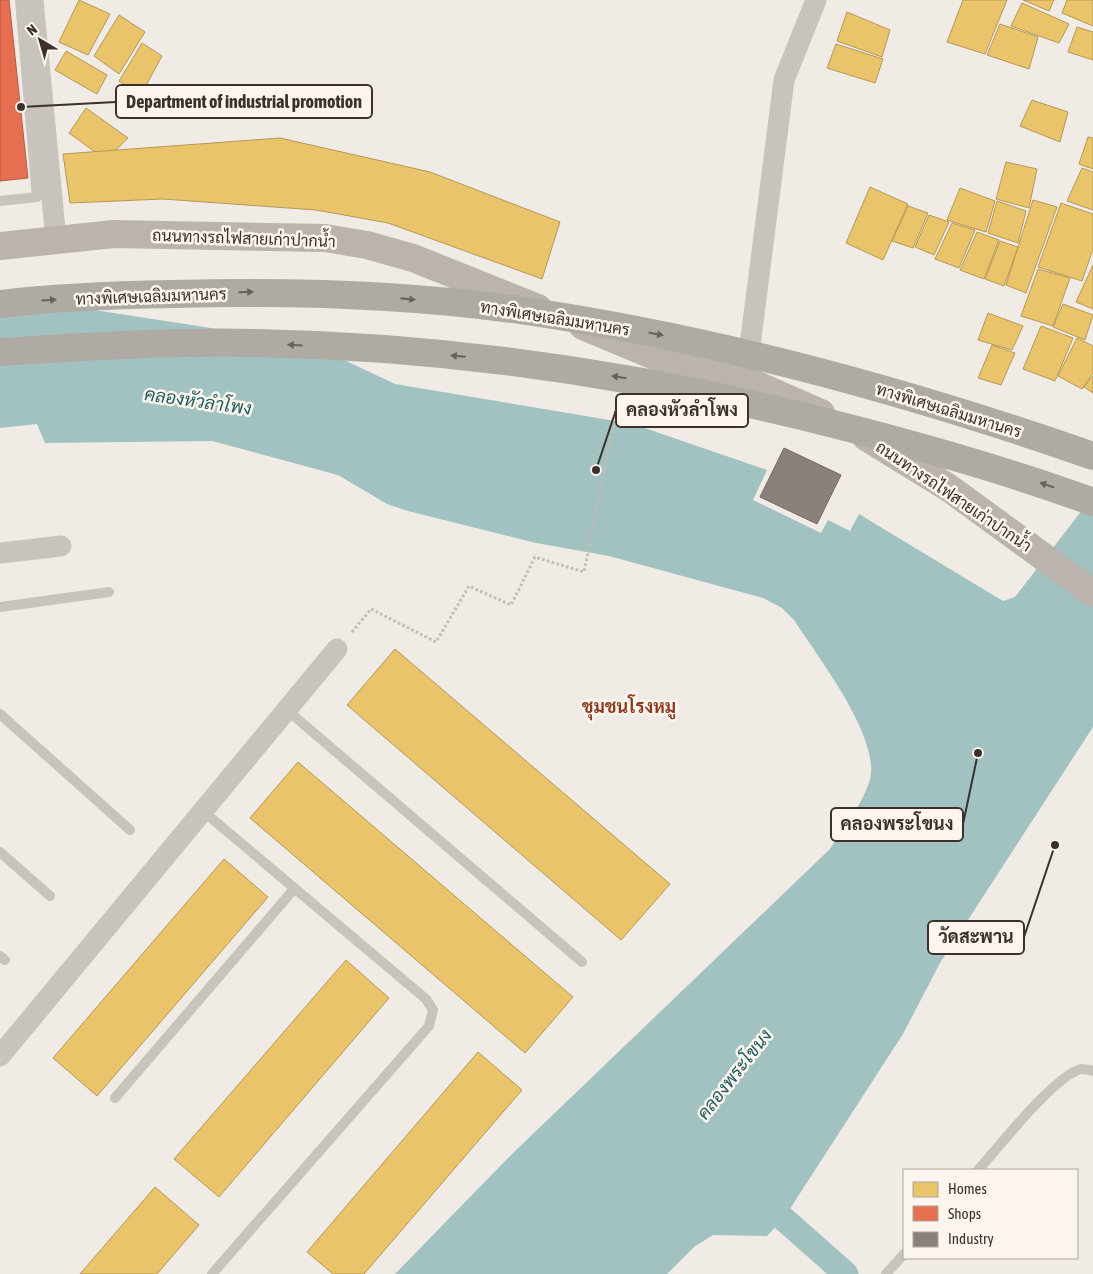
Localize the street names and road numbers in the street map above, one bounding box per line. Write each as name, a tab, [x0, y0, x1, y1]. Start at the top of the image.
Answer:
street label: ถนนทางรถไฟสายเก่าปากน้ำ	[152, 221, 336, 250]
street label: ทางพิเศษเฉลิมมหานคร	[75, 284, 227, 308]
street label: ทางพิเศษเฉลิมมหานคร	[479, 297, 631, 339]
street label: ทางพิเศษเฉลิมมหานคร	[874, 379, 1024, 441]
street label: ถนนทางรถไฟสายเก่าปากน้ำ	[873, 433, 1038, 555]

